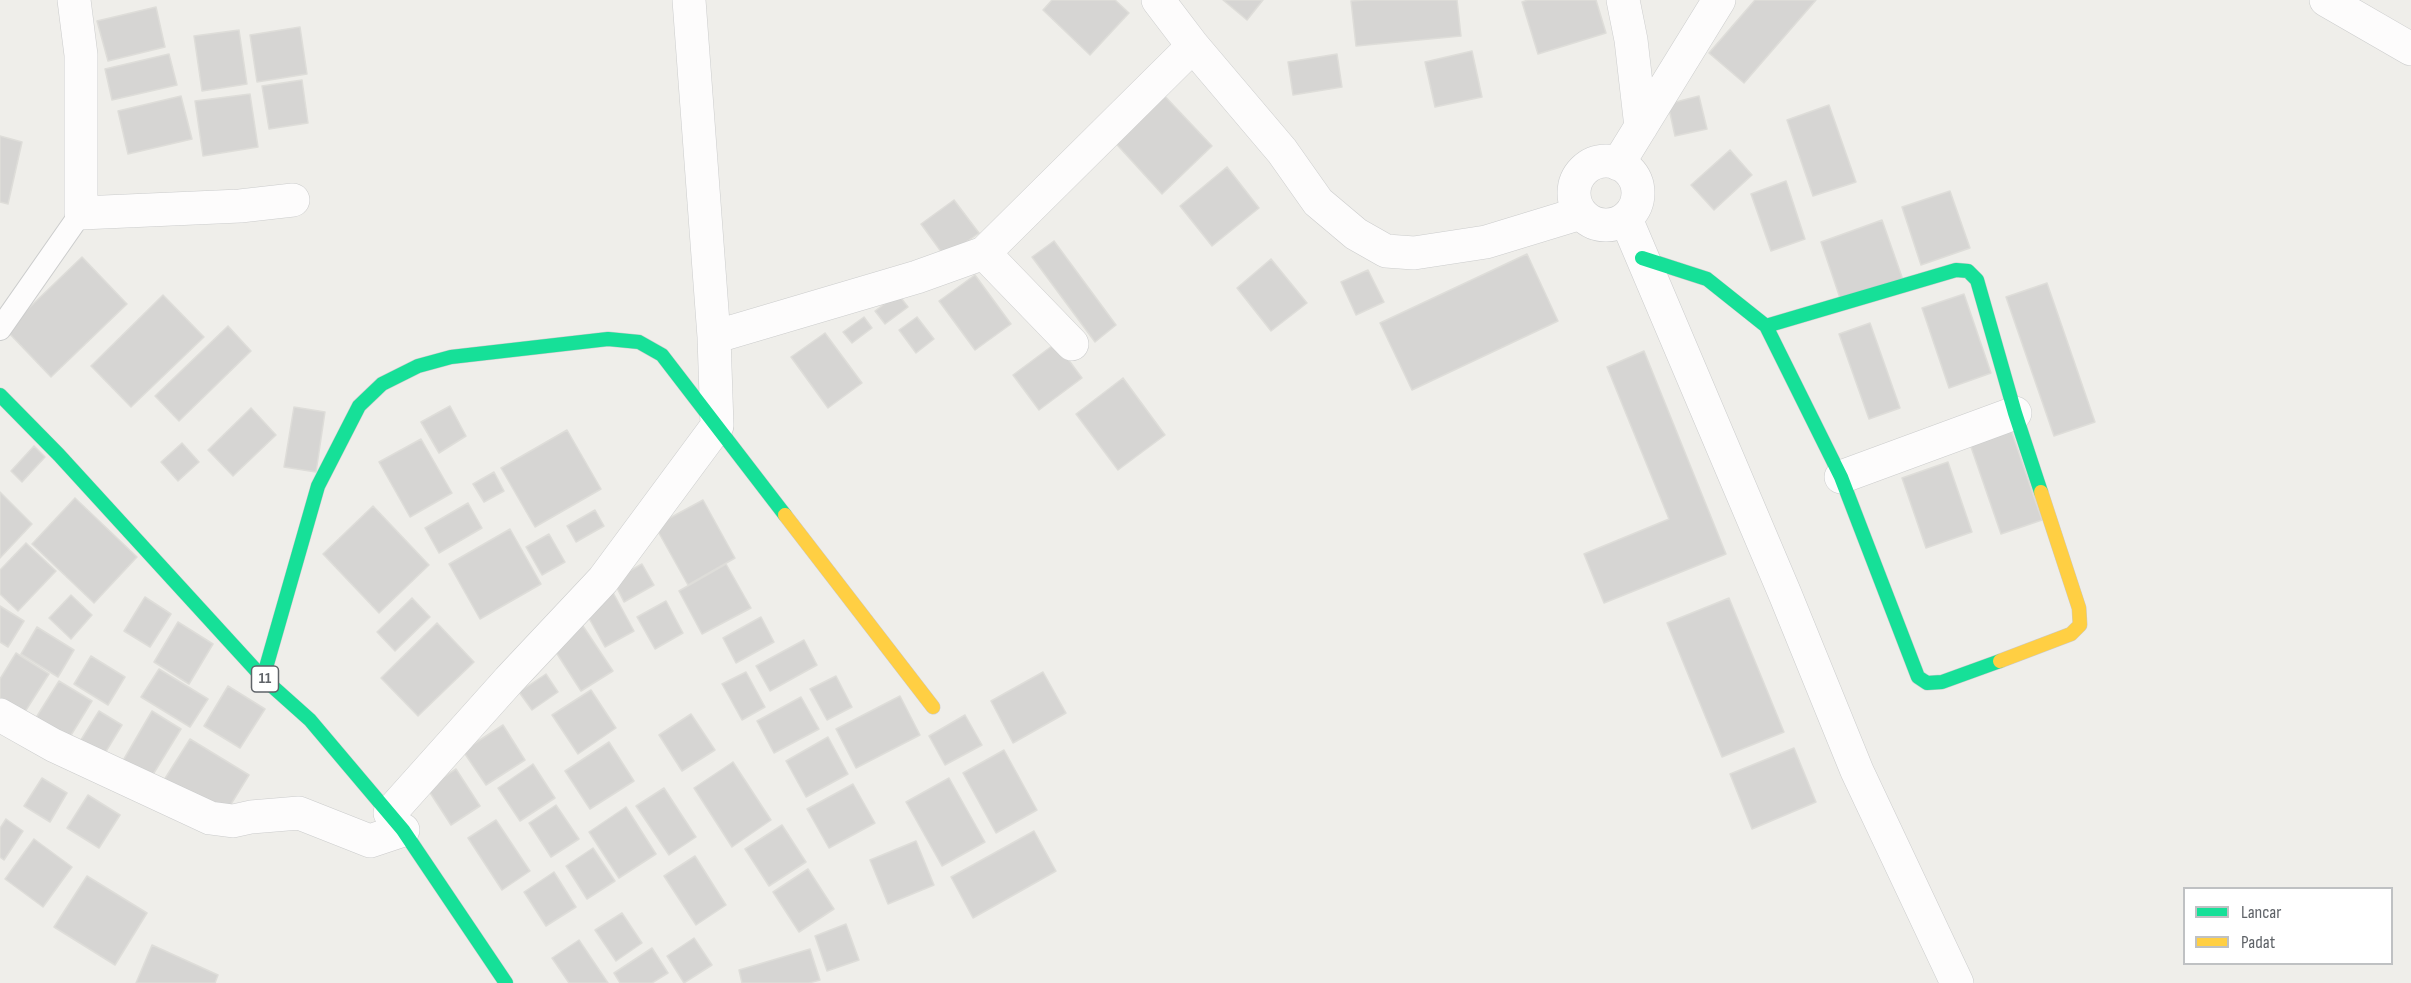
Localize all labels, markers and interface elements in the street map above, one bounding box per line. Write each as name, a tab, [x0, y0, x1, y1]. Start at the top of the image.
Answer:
road number: 11	[252, 666, 278, 692]
legend	[2183, 887, 2393, 965]
text: Lancar	[2241, 902, 2281, 923]
text: Padat	[2241, 932, 2275, 953]

